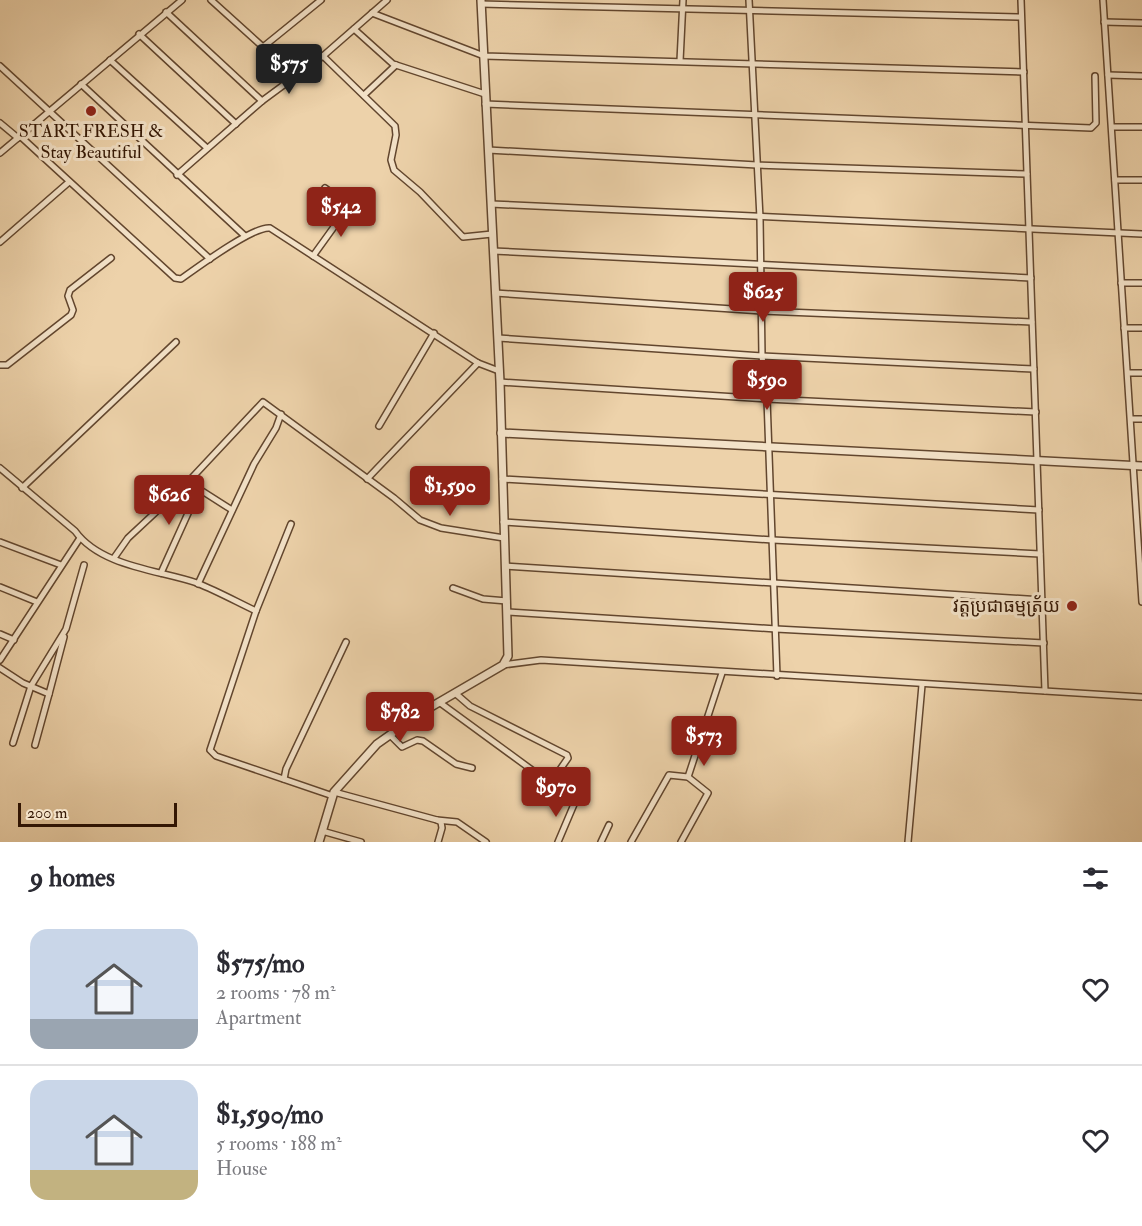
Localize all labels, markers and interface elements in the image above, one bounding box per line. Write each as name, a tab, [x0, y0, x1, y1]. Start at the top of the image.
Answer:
pin: $575	[253, 44, 325, 95]
text: $575	[270, 51, 308, 76]
marker: START FRESH & Stay Beautiful	[84, 104, 98, 118]
place label: START FRESH & Stay Beautiful	[19, 120, 163, 164]
pin: $542	[305, 187, 377, 238]
text: $542	[321, 194, 361, 219]
pin: $625	[727, 272, 799, 323]
text: $625	[743, 279, 783, 304]
pin: $590	[731, 360, 803, 411]
text: $590	[747, 367, 787, 392]
pin: $1,590	[401, 466, 499, 517]
text: $1,590	[424, 473, 476, 498]
pin: $626	[133, 475, 205, 526]
text: $626	[148, 482, 190, 507]
place label: វត្តប្រជាធម្មត្រ័យ	[953, 595, 1060, 618]
marker: វត្តប្រជាធម្មត្រ័យ	[1065, 599, 1079, 613]
pin: $782	[364, 692, 436, 743]
text: $782	[380, 699, 420, 724]
pin: $573	[668, 716, 740, 767]
text: $573	[686, 723, 722, 748]
pin: $970	[520, 767, 592, 818]
text: $970	[536, 774, 576, 799]
scale bar	[18, 800, 177, 828]
text: 200 m	[27, 803, 67, 823]
text: 9 homes	[30, 862, 115, 894]
icon: filters	[1079, 862, 1112, 895]
text: $575/mo	[216, 948, 305, 980]
icon: home	[78, 953, 150, 1025]
icon: heart	[1079, 973, 1112, 1006]
text: 2 rooms · 78 m²	[216, 980, 336, 1005]
text: Apartment	[216, 1005, 301, 1030]
text: $1,590/mo	[216, 1099, 323, 1131]
icon: home	[78, 1104, 150, 1176]
icon: heart	[1079, 1124, 1112, 1157]
text: 5 rooms · 188 m²	[216, 1131, 342, 1156]
text: House	[216, 1156, 267, 1181]

